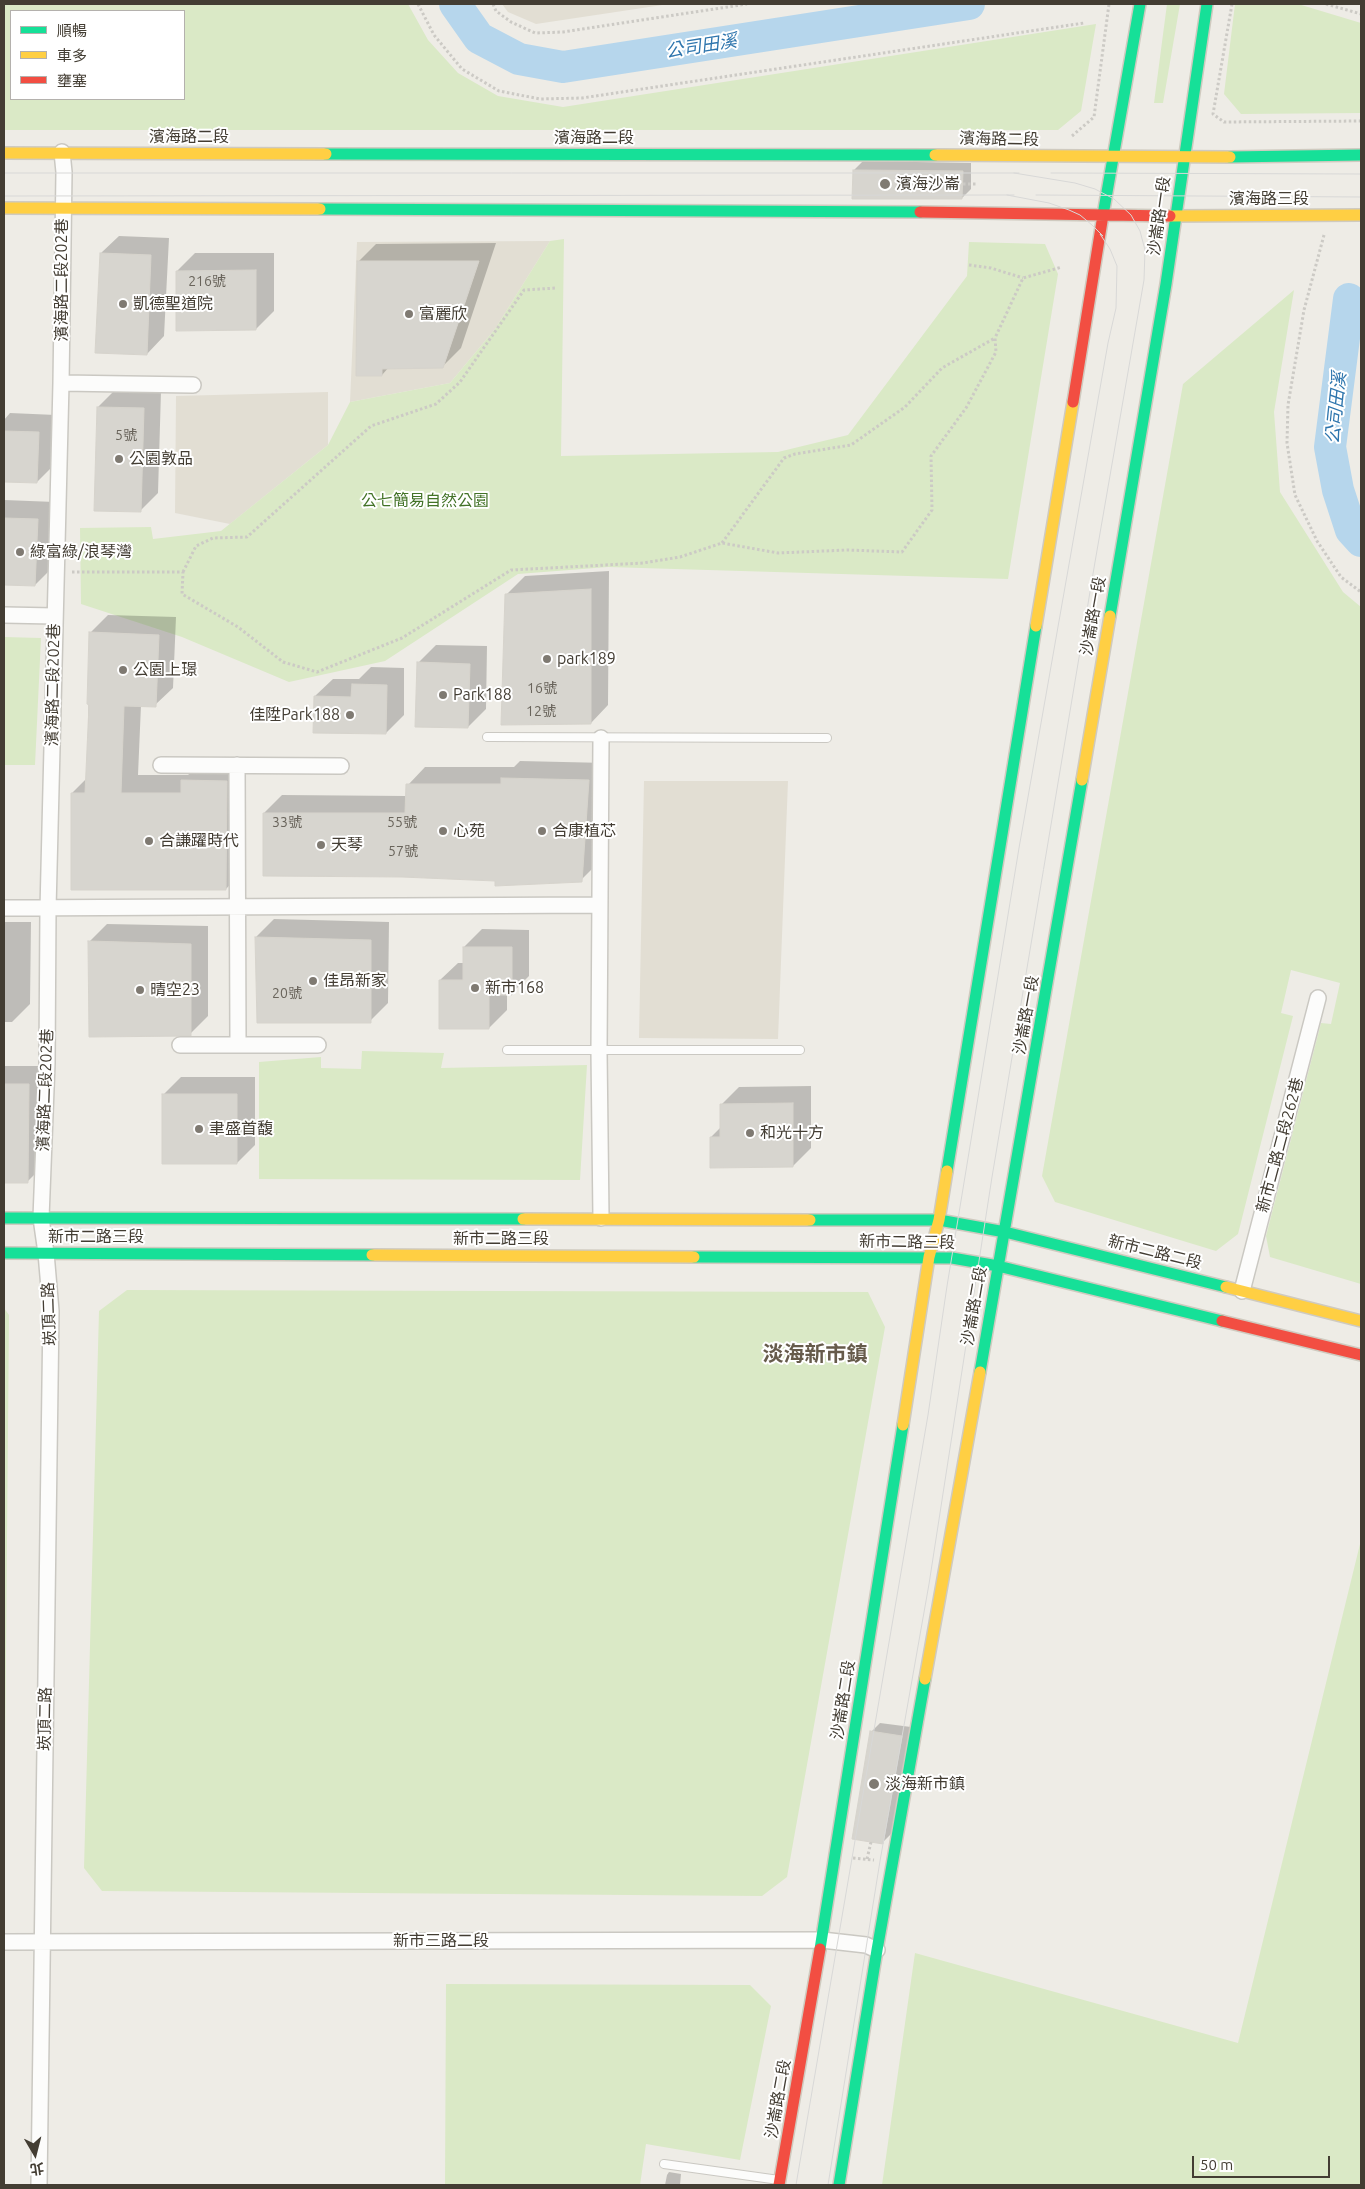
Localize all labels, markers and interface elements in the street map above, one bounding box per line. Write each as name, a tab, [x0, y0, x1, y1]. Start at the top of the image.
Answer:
legend	[10, 10, 185, 100]
text: 順暢	[57, 22, 87, 39]
water label: 公司田溪	[664, 30, 738, 62]
text: 車多	[57, 47, 87, 64]
text: 壅塞	[57, 72, 87, 89]
street label: 濱海路二段	[149, 127, 229, 147]
street label: 濱海路二段	[554, 128, 634, 148]
street label: 濱海路二段	[959, 129, 1039, 149]
place label: 濱海沙崙	[896, 174, 960, 194]
street label: 沙崙路一段	[1144, 175, 1174, 257]
marker: 濱海沙崙	[878, 177, 892, 191]
street label: 濱海路三段	[1229, 189, 1309, 209]
street label: 濱海路二段202巷	[52, 218, 72, 342]
house number: 216號	[188, 273, 226, 289]
place label: 凱德聖道院	[133, 294, 213, 314]
marker: 凱德聖道院	[117, 298, 129, 310]
place label: 富麗欣	[419, 304, 467, 324]
marker: 富麗欣	[403, 308, 415, 320]
water label: 公司田溪	[1321, 371, 1351, 445]
house number: 5號	[115, 427, 137, 443]
place label: 公園敦品	[129, 449, 193, 469]
marker: 公園敦品	[113, 453, 125, 465]
park label: 公七簡易自然公園	[361, 491, 489, 511]
place label: 綠富綠/浪琴灣	[30, 542, 132, 562]
marker: 綠富綠/浪琴灣	[14, 546, 26, 558]
street label: 沙崙路一段	[1077, 575, 1109, 657]
street label: 濱海路二段202巷	[42, 623, 64, 747]
place label: park189	[557, 649, 616, 669]
marker: park189	[541, 653, 553, 665]
place label: 公園上璟	[133, 660, 197, 680]
marker: 公園上璟	[117, 664, 129, 676]
house number: 16號	[527, 680, 557, 696]
place label: Park188	[453, 685, 512, 705]
marker: Park188	[437, 689, 449, 701]
house number: 12號	[526, 703, 556, 719]
place label: 佳陞Park188	[249, 705, 340, 725]
marker: 佳陞Park188	[344, 709, 356, 721]
house number: 33號	[272, 814, 302, 830]
house number: 55號	[387, 814, 417, 830]
place label: 心苑	[453, 821, 485, 841]
place label: 合康植芯	[552, 821, 616, 841]
marker: 心苑	[437, 825, 449, 837]
marker: 合康植芯	[536, 825, 548, 837]
place label: 合謙躍時代	[159, 831, 239, 851]
marker: 合謙躍時代	[143, 835, 155, 847]
place label: 天琴	[331, 835, 363, 855]
marker: 天琴	[315, 839, 327, 851]
house number: 57號	[388, 843, 418, 859]
place label: 佳昂新家	[323, 971, 387, 991]
street label: 沙崙路一段	[1010, 974, 1042, 1056]
marker: 佳昂新家	[307, 975, 319, 987]
place label: 新市168	[485, 978, 544, 998]
place label: 晴空23	[150, 980, 200, 1000]
marker: 新市168	[469, 982, 481, 994]
marker: 晴空23	[134, 984, 146, 996]
house number: 20號	[272, 985, 302, 1001]
street label: 濱海路二段202巷	[33, 1028, 57, 1152]
street label: 新市二路二段262巷	[1253, 1075, 1307, 1215]
place label: 聿盛首馥	[209, 1119, 273, 1139]
marker: 聿盛首馥	[193, 1123, 205, 1135]
place label: 和光十方	[760, 1123, 824, 1143]
marker: 和光十方	[744, 1127, 756, 1139]
street label: 新市二路三段	[48, 1227, 144, 1247]
street label: 新市二路三段	[453, 1229, 549, 1249]
street label: 新市二路二段	[1106, 1231, 1204, 1273]
street label: 新市二路三段	[859, 1232, 955, 1252]
street label: 沙崙路二段	[958, 1265, 990, 1347]
street label: 崁頂二路	[38, 1282, 60, 1346]
district label: 淡海新市鎮	[763, 1341, 867, 1367]
street label: 沙崙路二段	[827, 1659, 859, 1741]
street label: 崁頂二路	[35, 1687, 55, 1751]
place label: 淡海新市鎮	[885, 1774, 965, 1794]
marker: 淡海新市鎮	[867, 1777, 881, 1791]
street label: 新市三路二段	[393, 1931, 489, 1951]
street label: 沙崙路二段	[762, 2058, 794, 2140]
north arrow	[10, 2129, 60, 2179]
scale bar	[1195, 2146, 1332, 2178]
text: 50 m	[1200, 2156, 1233, 2173]
text: 北	[29, 2160, 45, 2178]

